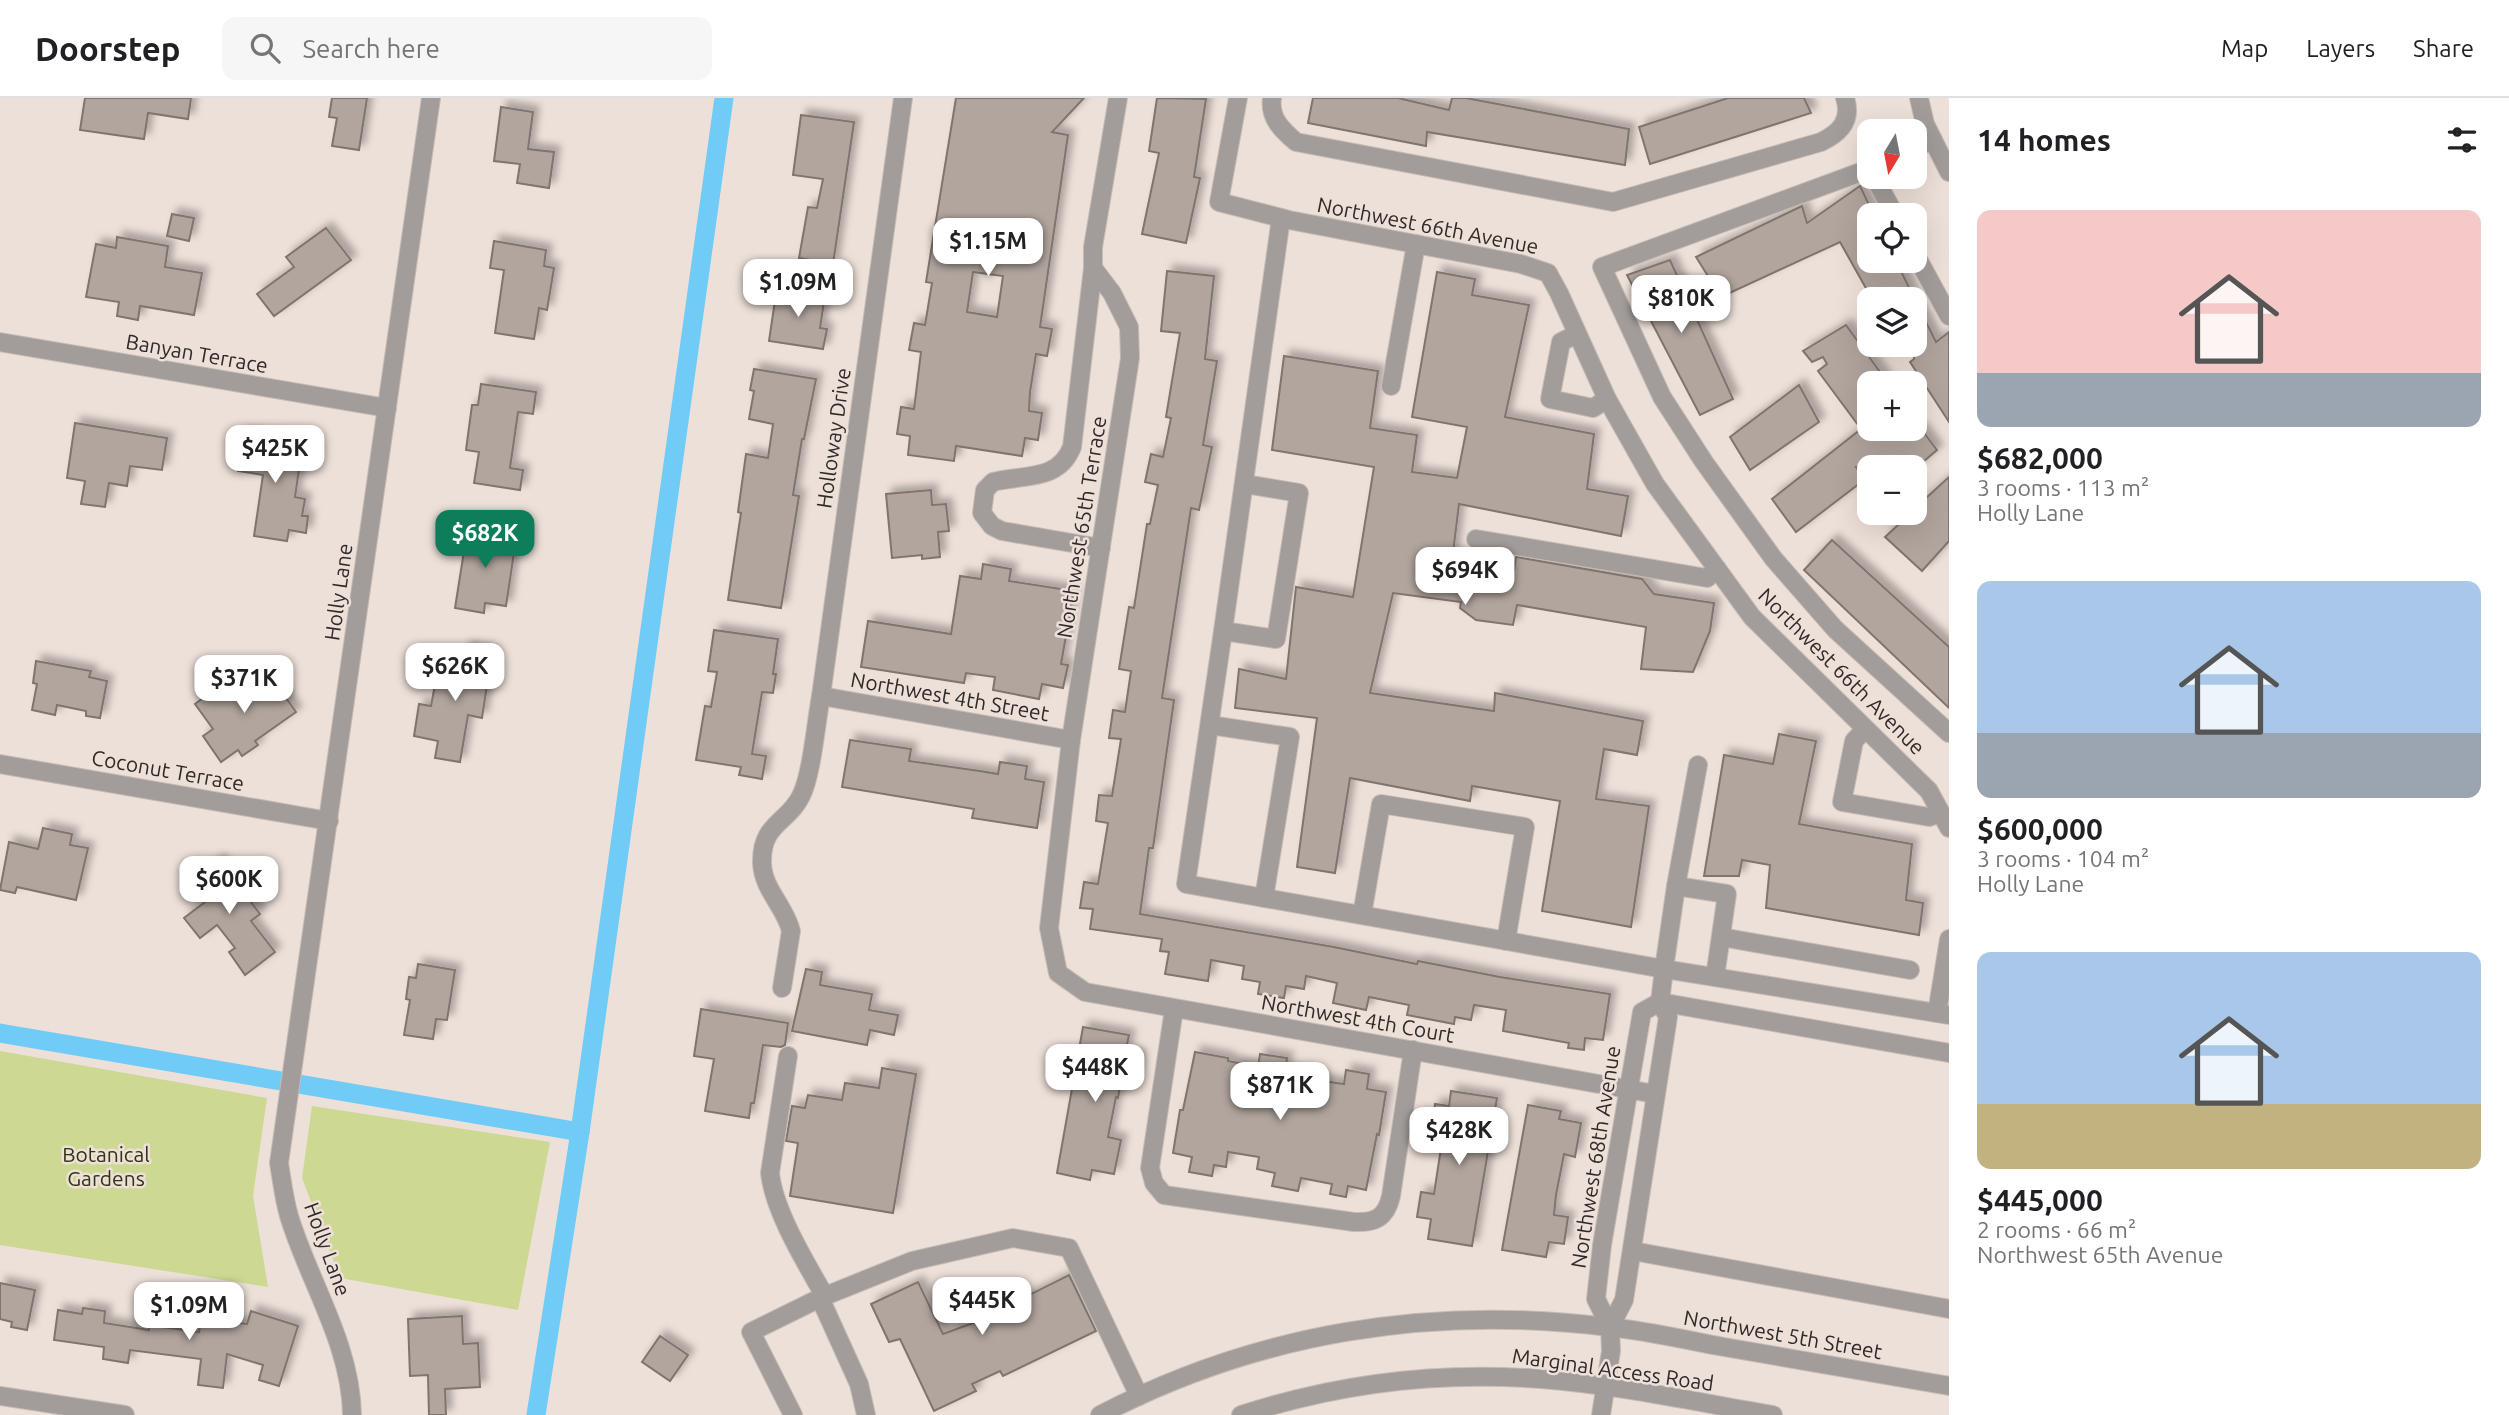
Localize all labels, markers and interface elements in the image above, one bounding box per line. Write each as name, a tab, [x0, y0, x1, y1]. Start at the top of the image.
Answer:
search box	[222, 17, 712, 80]
icon: search	[246, 29, 284, 67]
text: Doorstep	[35, 30, 180, 67]
text: Search here	[302, 34, 440, 63]
text: Map	[2221, 35, 2268, 62]
text: Layers	[2306, 35, 2375, 62]
text: Share	[2413, 35, 2474, 62]
north arrow	[1857, 119, 1927, 189]
map controls	[1857, 119, 1927, 525]
icon: filters	[2443, 121, 2481, 159]
text: 14 homes	[1977, 123, 2111, 157]
street label: Northwest 66th Avenue	[1315, 192, 1541, 258]
button: locate	[1857, 203, 1927, 273]
pin: $1.15M	[931, 218, 1045, 278]
text: $1.15M	[949, 228, 1027, 253]
icon: home	[2166, 256, 2292, 382]
pin: $1.09M	[741, 260, 855, 319]
text: $1.09M	[759, 269, 837, 294]
pin: $810K	[1632, 275, 1730, 335]
text: $810K	[1647, 285, 1715, 310]
button: layers	[1857, 287, 1927, 357]
street label: Banyan Terrace	[124, 329, 270, 377]
street label: Holloway Drive	[811, 366, 855, 510]
button: +	[1857, 371, 1927, 441]
street label: Northwest 65th Terrace	[1052, 414, 1110, 640]
pin: $425K	[226, 426, 324, 485]
text: $425K	[241, 435, 309, 460]
text: $682,000	[1977, 441, 2103, 475]
button: −	[1857, 455, 1927, 525]
text: 3 rooms · 113 m²	[1977, 475, 2149, 500]
text: Holly Lane	[1977, 500, 2084, 525]
pin: $682K	[436, 510, 534, 570]
text: $682K	[451, 520, 519, 545]
street label: Holly Lane	[319, 542, 357, 642]
pin: $694K	[1416, 547, 1514, 607]
text: $694K	[1431, 557, 1499, 582]
street label: Northwest 66th Avenue	[1754, 583, 1930, 759]
icon: home	[2166, 627, 2292, 753]
pin: $626K	[406, 644, 504, 703]
text: $626K	[421, 653, 489, 678]
pin: $371K	[195, 656, 293, 715]
text: $371K	[210, 665, 278, 690]
street label: Northwest 4th Street	[849, 667, 1051, 725]
street label: Coconut Terrace	[90, 745, 246, 795]
text: $600,000	[1977, 812, 2103, 846]
text: 3 rooms · 104 m²	[1977, 846, 2149, 871]
pin: $600K	[180, 856, 278, 916]
text: $600K	[195, 866, 263, 891]
text: Holly Lane	[1977, 871, 2084, 896]
street label: Northwest 4th Court	[1260, 989, 1456, 1047]
icon: home	[2166, 998, 2292, 1124]
pin: $448K	[1046, 1044, 1144, 1104]
street label: Northwest 68th Avenue	[1566, 1044, 1624, 1270]
text: $448K	[1061, 1054, 1129, 1079]
pin: $871K	[1231, 1062, 1329, 1122]
text: $871K	[1246, 1072, 1314, 1097]
pin: $428K	[1410, 1108, 1508, 1167]
text: $428K	[1425, 1117, 1493, 1142]
park label: Botanical Gardens	[62, 1142, 150, 1190]
text: $445,000	[1977, 1183, 2103, 1217]
street label: Holly Lane	[300, 1199, 356, 1299]
text: 2 rooms · 66 m²	[1977, 1217, 2136, 1242]
text: Northwest 65th Avenue	[1977, 1242, 2223, 1267]
pin: $445K	[933, 1278, 1031, 1337]
pin: $1.09M	[132, 1282, 246, 1342]
text: $445K	[948, 1287, 1016, 1312]
text: $1.09M	[150, 1292, 228, 1317]
street label: Northwest 5th Street	[1682, 1305, 1884, 1363]
street label: Marginal Access Road	[1511, 1343, 1715, 1395]

